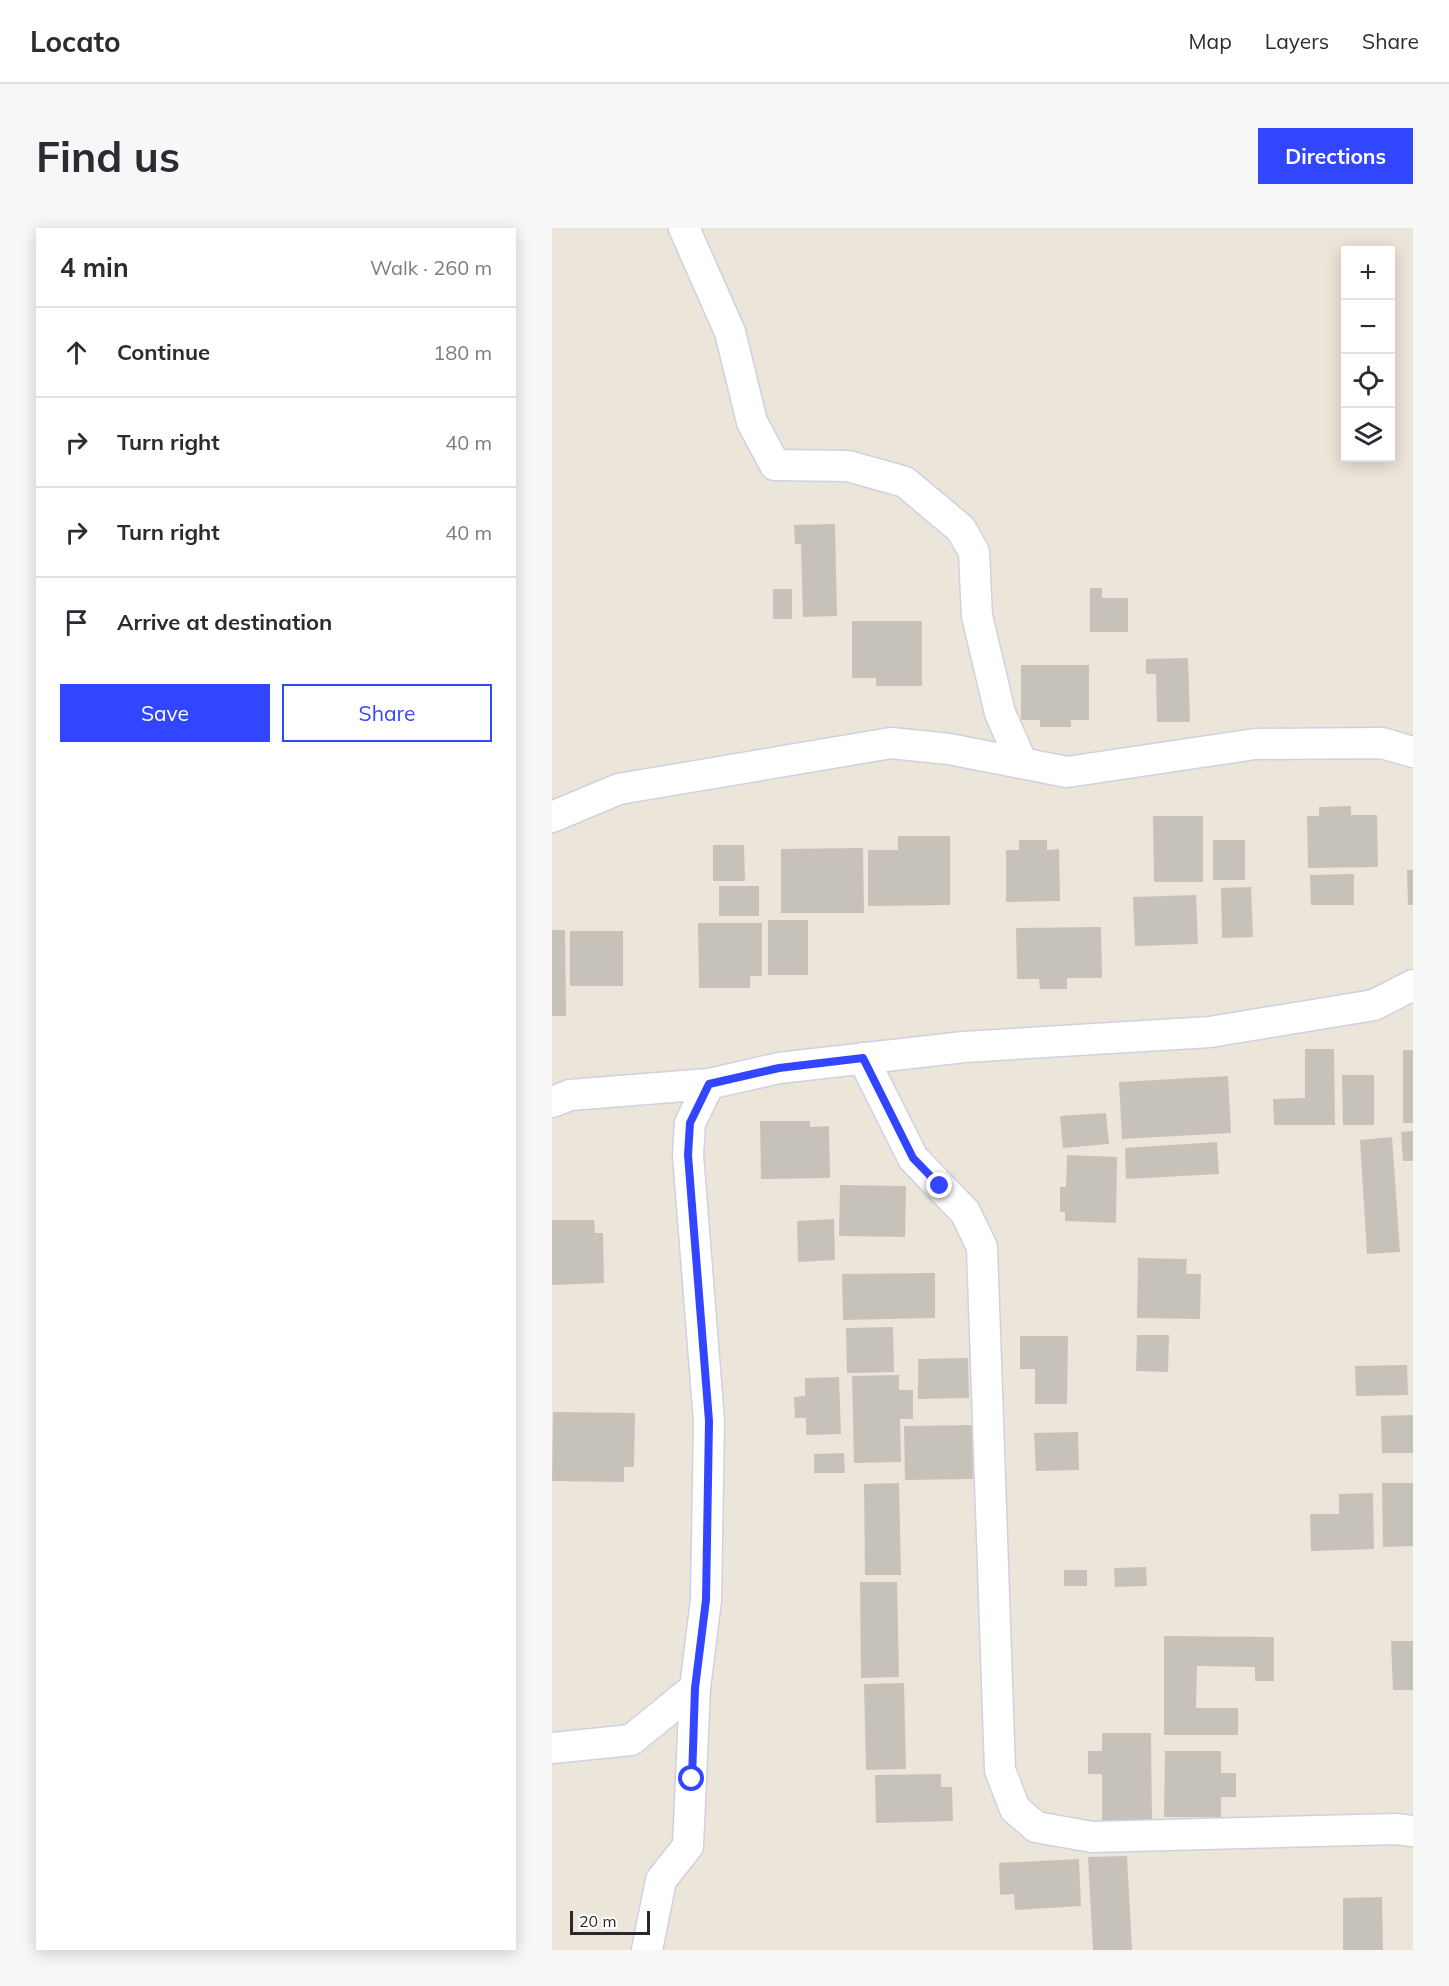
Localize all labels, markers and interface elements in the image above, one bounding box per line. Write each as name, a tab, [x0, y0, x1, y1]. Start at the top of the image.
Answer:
text: Locato	[30, 24, 121, 59]
text: Map	[1189, 28, 1232, 54]
text: Layers	[1265, 28, 1329, 54]
text: Share	[1362, 28, 1419, 54]
button: Directions	[1258, 128, 1413, 184]
text: Find us	[36, 130, 180, 183]
map controls	[1341, 246, 1395, 462]
button: +	[1341, 246, 1395, 300]
text: 4 min	[60, 251, 129, 284]
text: Walk · 260 m	[370, 255, 492, 280]
button: −	[1341, 300, 1395, 354]
icon: ahead	[60, 336, 93, 369]
text: Continue	[117, 338, 210, 366]
text: 180 m	[433, 340, 492, 365]
button: locate	[1341, 354, 1395, 408]
button: layers	[1341, 408, 1395, 462]
icon: right	[60, 426, 93, 459]
text: Turn right	[117, 428, 220, 456]
text: 40 m	[445, 430, 492, 455]
icon: right	[60, 516, 93, 549]
text: Turn right	[117, 518, 220, 546]
text: 40 m	[445, 520, 492, 545]
icon: arrive	[60, 606, 93, 639]
text: Arrive at destination	[117, 608, 332, 636]
button: Save	[60, 684, 270, 742]
button: Share	[282, 684, 492, 742]
route end	[926, 1172, 952, 1198]
route start	[678, 1765, 704, 1791]
scale bar	[570, 1908, 650, 1936]
text: 20 m	[579, 1911, 616, 1931]

